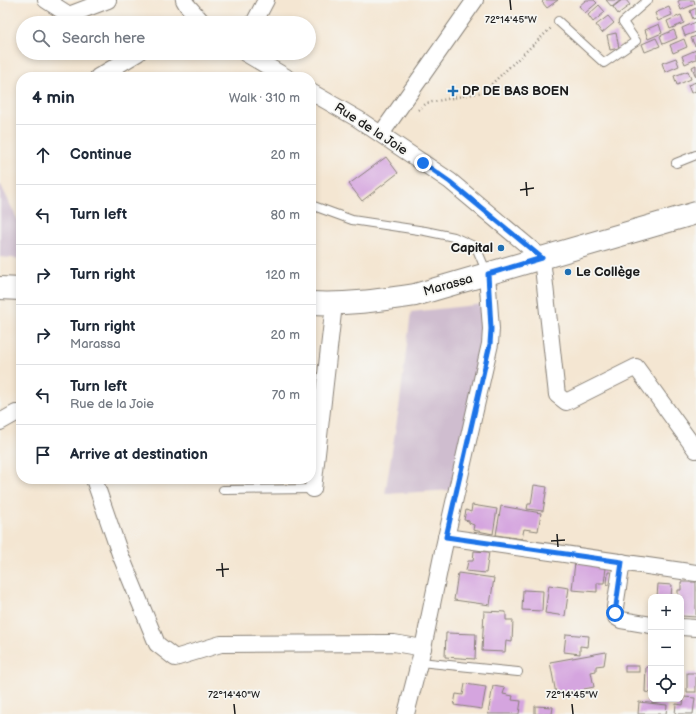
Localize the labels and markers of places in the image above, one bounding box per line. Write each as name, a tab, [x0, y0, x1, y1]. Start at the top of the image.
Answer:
place label: DP DE BAS BOEN	[462, 83, 569, 99]
marker: DP DE BAS BOEN	[447, 85, 459, 97]
place label: Capital	[451, 240, 493, 256]
marker: Capital	[496, 243, 506, 253]
place label: Le Collège	[576, 264, 640, 280]
marker: Le Collège	[563, 267, 573, 277]

